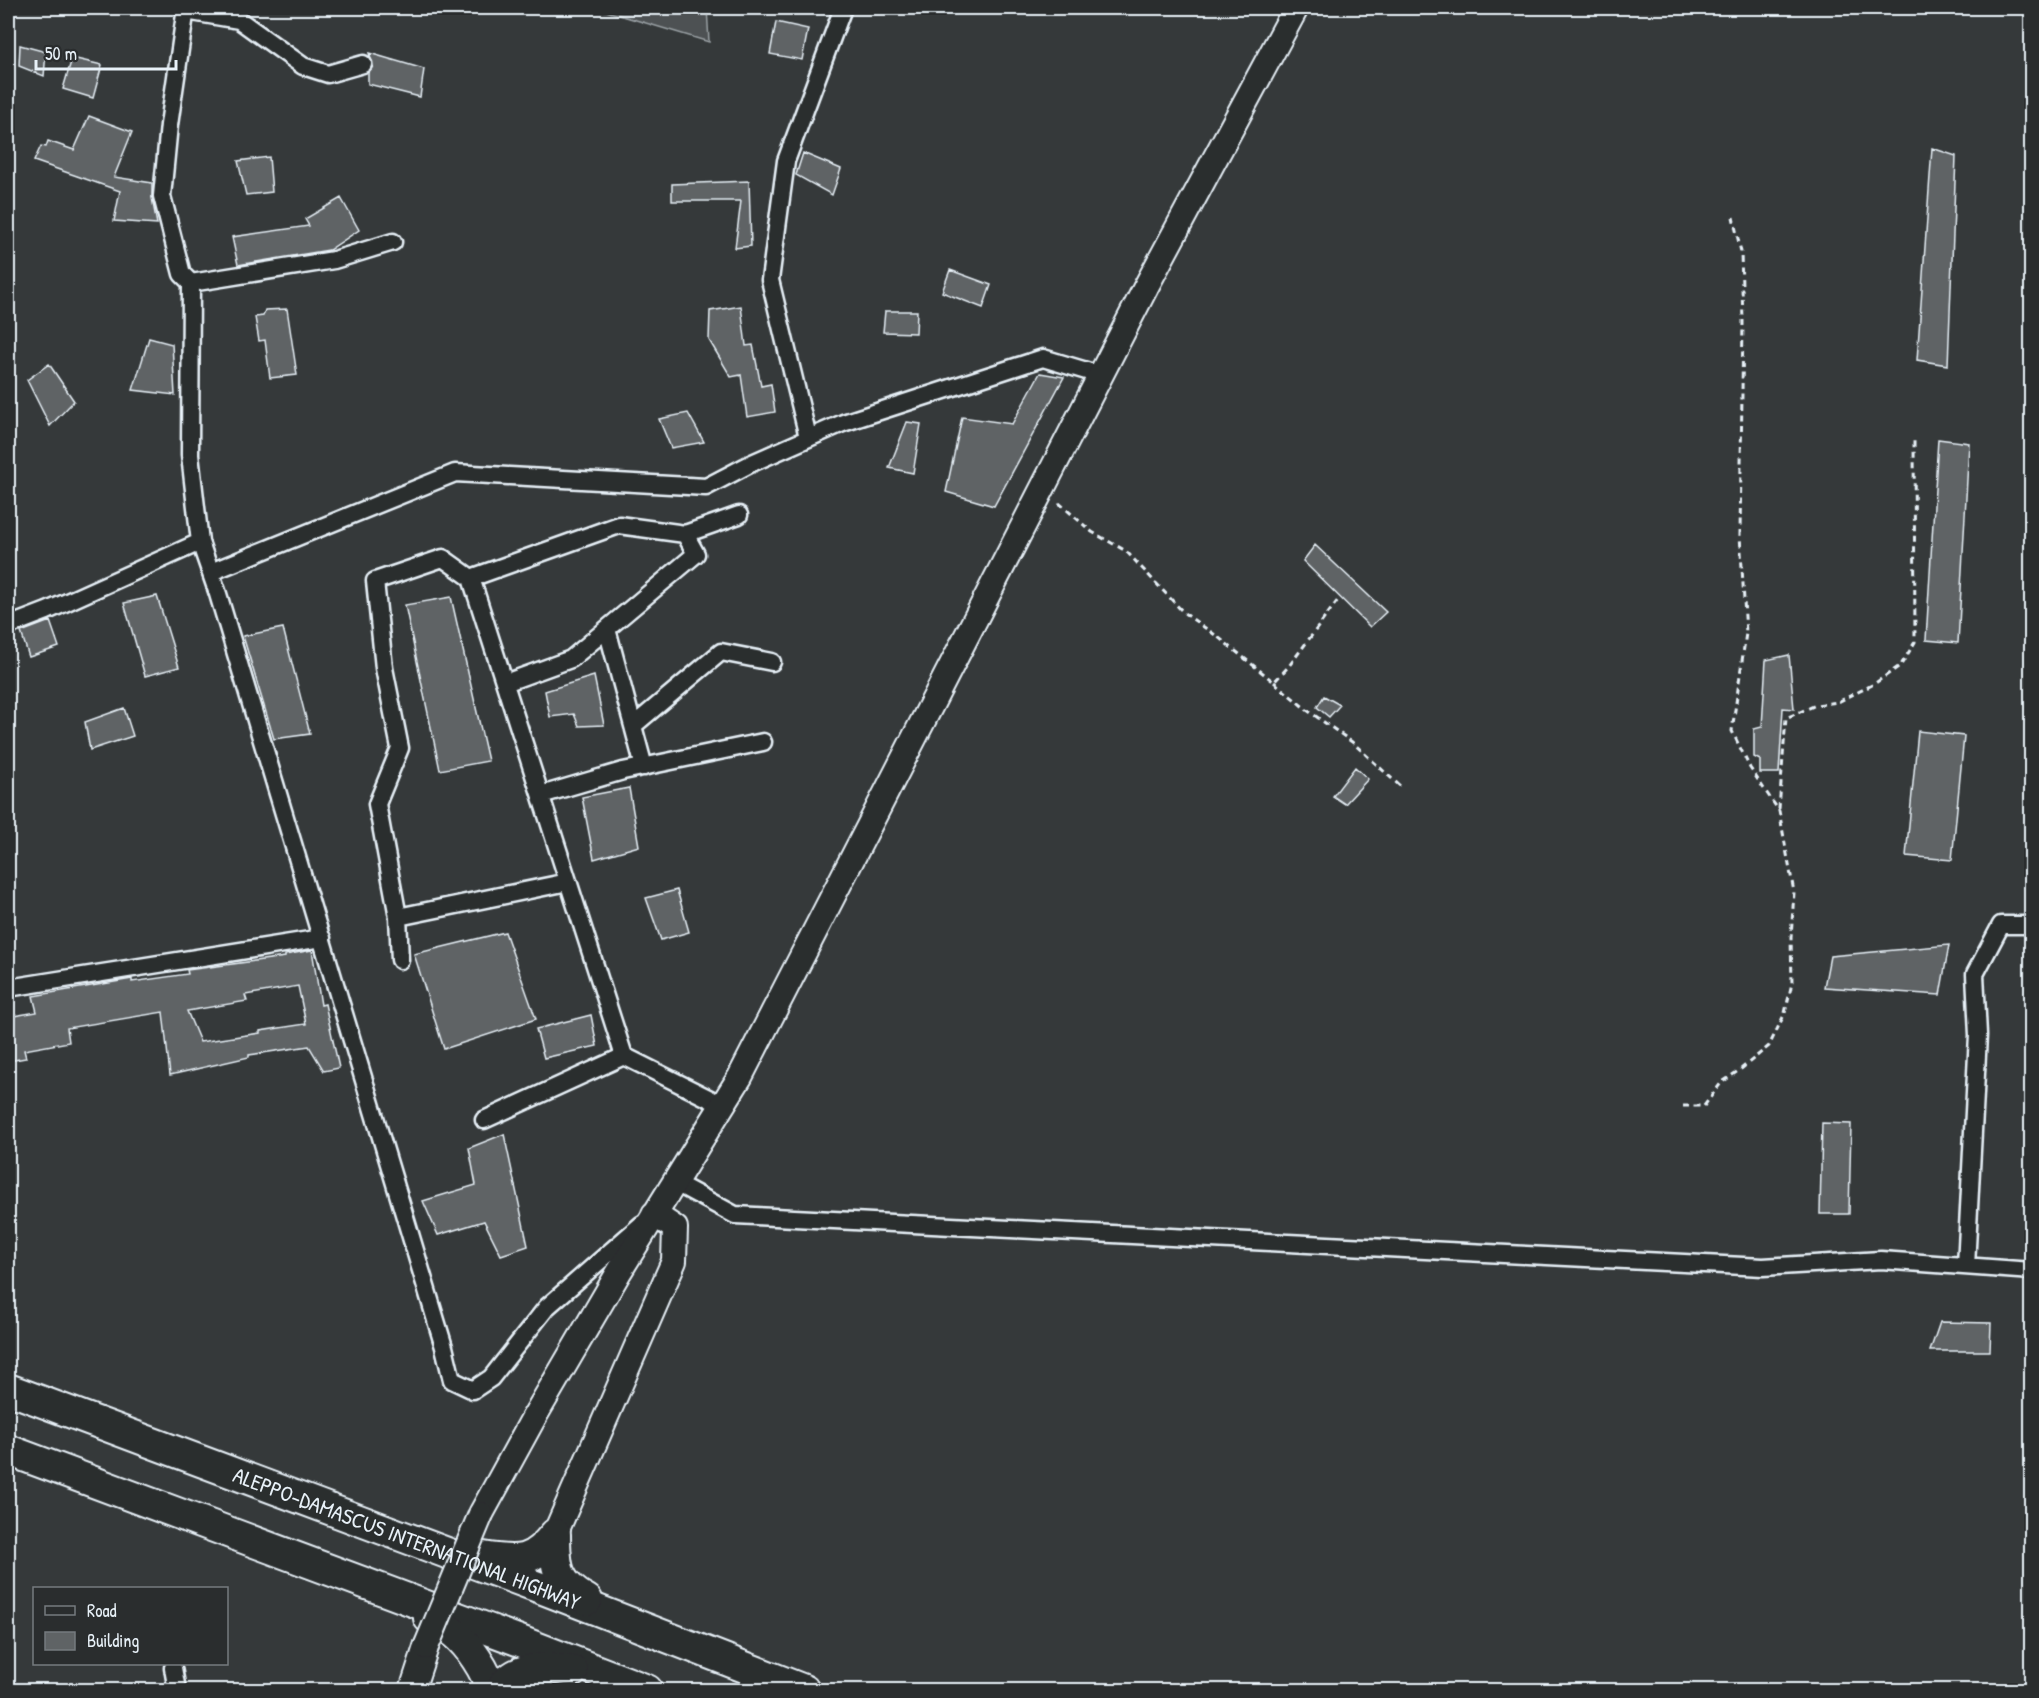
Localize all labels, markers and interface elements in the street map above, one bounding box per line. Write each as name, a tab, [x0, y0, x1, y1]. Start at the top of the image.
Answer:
scale bar	[36, 33, 176, 71]
text: 50 m	[45, 41, 77, 66]
street label: ALEPPO-DAMASCUS INTERNATIONAL HIGHWAY	[229, 1460, 585, 1617]
legend	[33, 1587, 228, 1665]
text: Road	[87, 1598, 117, 1623]
text: Building	[87, 1628, 139, 1653]

